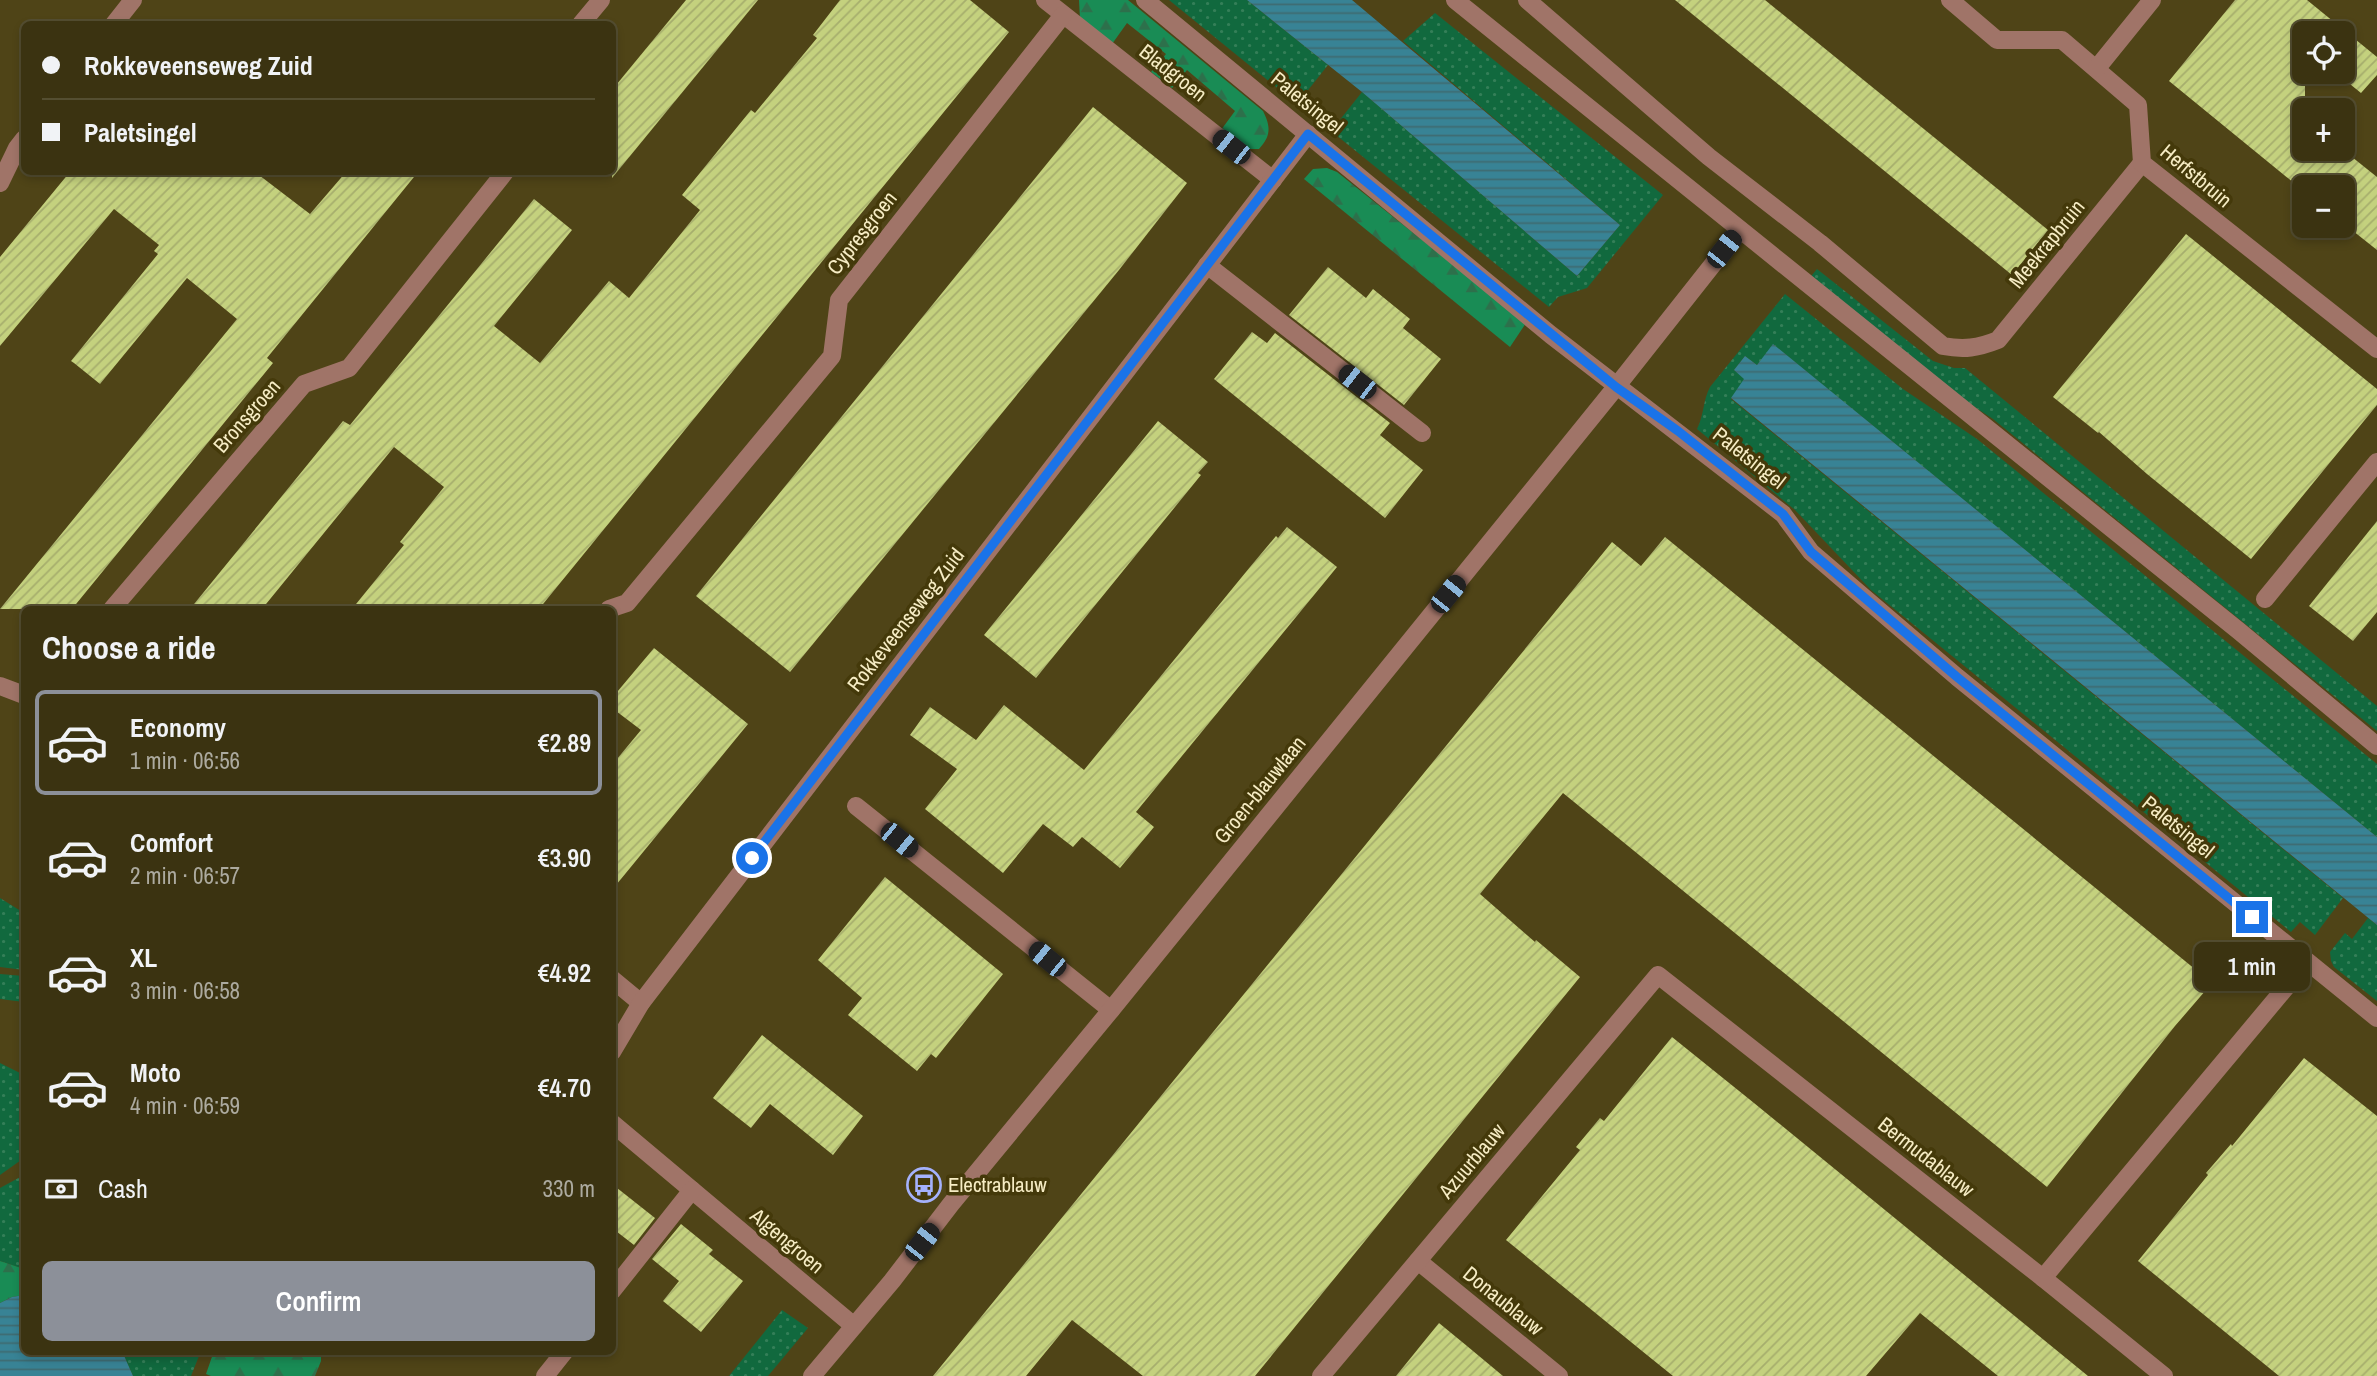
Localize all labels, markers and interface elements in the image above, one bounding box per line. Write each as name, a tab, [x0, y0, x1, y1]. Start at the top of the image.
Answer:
map controls	[2292, 21, 2355, 238]
button: locate	[2292, 21, 2355, 84]
street label: Bladgroen	[1133, 37, 1213, 108]
text: Rokkeveenseweg Zuid	[84, 48, 313, 83]
street label: Paletsingel	[1265, 65, 1350, 141]
button: +	[2292, 98, 2355, 161]
text: Paletsingel	[84, 115, 197, 150]
car	[1208, 126, 1255, 168]
street label: Herfstbruin	[2154, 137, 2238, 214]
button: −	[2292, 175, 2355, 238]
street label: Cypresgroen	[820, 185, 903, 280]
street label: Meekrapbruin	[2002, 193, 2091, 294]
car	[1703, 226, 1746, 272]
car	[1334, 361, 1381, 403]
street label: Bronsgroen	[206, 373, 287, 459]
street label: Paletsingel	[1707, 420, 1792, 495]
street label: Rokkeveenseweg Zuid	[840, 542, 971, 698]
car	[1427, 571, 1470, 617]
text: Choose a ride	[42, 626, 216, 669]
text: Economy	[130, 710, 226, 745]
icon: car	[46, 711, 109, 774]
text: €2.89	[538, 725, 591, 760]
street label: Groen-blauwlaan	[1207, 730, 1312, 850]
text: 1 min · 06:56	[130, 745, 240, 776]
street label: Paletsingel	[2136, 789, 2221, 865]
car	[877, 819, 922, 861]
text: Comfort	[130, 825, 213, 860]
icon: car	[46, 826, 109, 889]
text: €3.90	[538, 840, 591, 875]
route start	[736, 842, 768, 874]
text: 2 min · 06:57	[130, 860, 240, 891]
route end	[2236, 901, 2268, 933]
car	[1025, 938, 1070, 980]
text: XL	[130, 940, 157, 975]
icon: car	[46, 941, 109, 1004]
callout: 1 min	[2194, 942, 2310, 990]
text: 1 min	[2228, 951, 2276, 982]
text: €4.92	[538, 955, 591, 990]
text: 3 min · 06:58	[130, 975, 240, 1006]
text: Moto	[130, 1055, 181, 1090]
icon: car	[46, 1056, 109, 1119]
text: €4.70	[538, 1070, 591, 1105]
text: 4 min · 06:59	[130, 1090, 240, 1121]
street label: Bermudablauw	[1872, 1110, 1981, 1204]
street label: Azuurblauw	[1431, 1116, 1512, 1205]
bus stop icon: Electrablauw	[905, 1166, 943, 1204]
icon: cash	[42, 1170, 80, 1208]
place label: Electrablauw	[948, 1170, 1047, 1199]
text: Cash	[98, 1171, 148, 1206]
text: 330 m	[543, 1173, 595, 1204]
street label: Algengroen	[743, 1201, 830, 1280]
car	[901, 1219, 944, 1265]
street label: Donaublauw	[1457, 1259, 1550, 1342]
button: Confirm	[42, 1261, 595, 1341]

